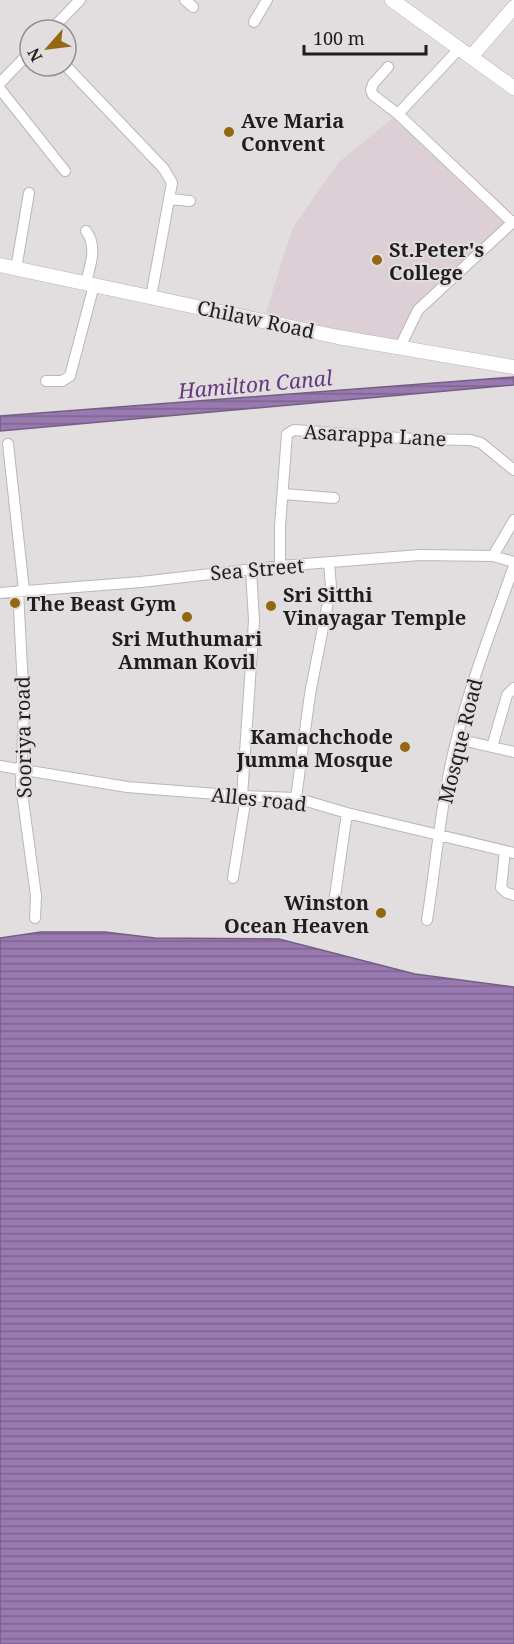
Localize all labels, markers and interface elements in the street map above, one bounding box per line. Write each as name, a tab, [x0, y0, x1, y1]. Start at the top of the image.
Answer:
north arrow	[18, 18, 78, 78]
scale bar	[304, 18, 426, 56]
text: 100 m	[313, 26, 365, 50]
text: N	[22, 44, 47, 66]
place label: Ave Maria Convent	[241, 107, 344, 157]
marker: Ave Maria Convent	[222, 125, 236, 139]
place label: St.Peter's College	[389, 236, 484, 286]
marker: St.Peter's College	[370, 253, 384, 267]
street label: Chilaw Road	[195, 293, 317, 345]
water label: Hamilton Canal	[176, 363, 334, 405]
street label: Asarappa Lane	[303, 418, 447, 452]
street label: Sea Street	[209, 551, 305, 587]
place label: Sri Sitthi Vinayagar Temple	[283, 581, 466, 631]
place label: The Beast Gym	[27, 590, 177, 617]
marker: The Beast Gym	[8, 596, 22, 610]
marker: Sri Sitthi Vinayagar Temple	[264, 599, 278, 613]
marker: Sri Muthumari Amman Kovil	[180, 610, 194, 624]
place label: Sri Muthumari Amman Kovil	[112, 625, 262, 675]
street label: Mosque Road	[431, 675, 489, 807]
street label: Sooriya road	[8, 676, 38, 798]
place label: Kamachchode Jumma Mosque	[235, 723, 393, 773]
marker: Kamachchode Jumma Mosque	[398, 740, 412, 754]
street label: Alles road	[210, 781, 308, 817]
place label: Winston Ocean Heaven	[224, 889, 369, 939]
marker: Winston Ocean Heaven	[374, 906, 388, 920]

